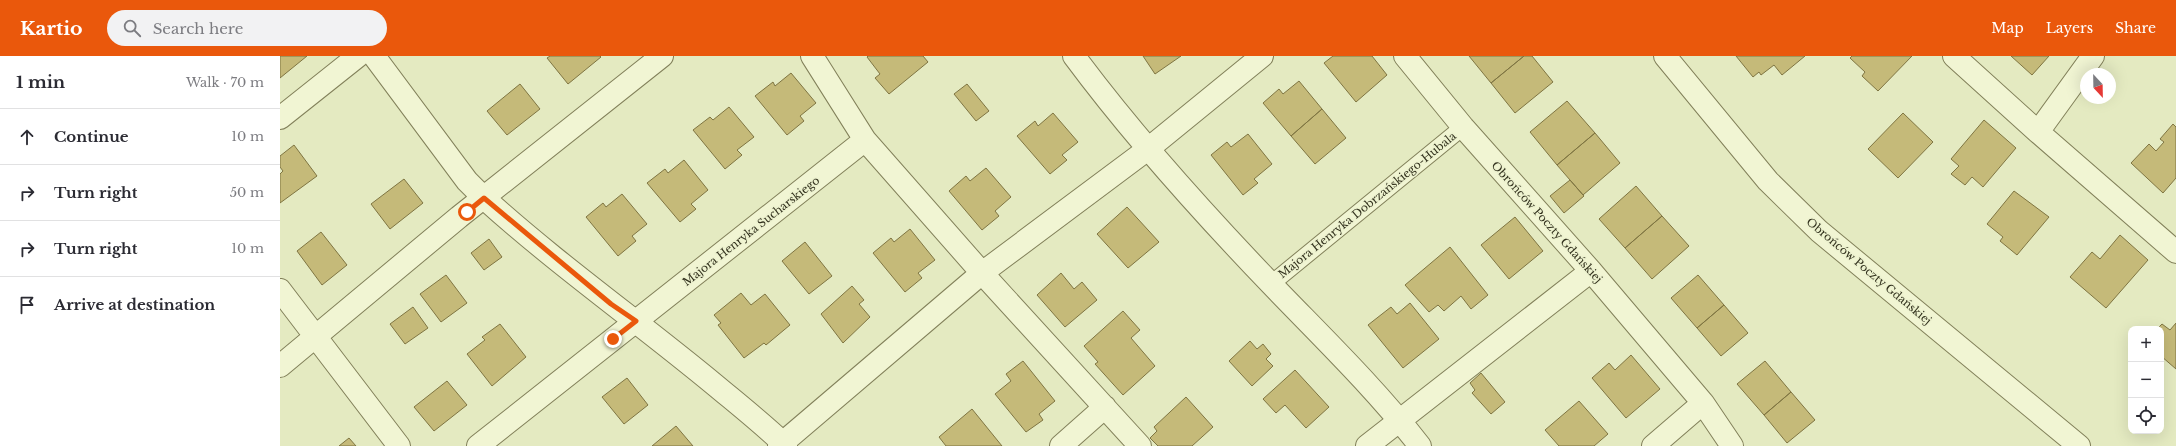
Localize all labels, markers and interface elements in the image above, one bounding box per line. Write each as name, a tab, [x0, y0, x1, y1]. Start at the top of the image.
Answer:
search box	[107, 10, 387, 46]
text: Kartio	[20, 17, 83, 40]
icon: search	[121, 17, 143, 39]
text: Search here	[153, 19, 243, 38]
text: Map	[1991, 19, 2024, 37]
text: Layers	[2046, 19, 2093, 37]
text: Share	[2115, 19, 2156, 37]
north arrow	[2080, 68, 2116, 104]
text: 1 min	[16, 72, 65, 93]
text: Walk · 70 m	[186, 74, 264, 91]
icon: ahead	[16, 126, 38, 148]
text: Continue	[54, 127, 129, 146]
text: 10 m	[231, 128, 264, 145]
street label: Majora Henryka Dobrzańskiego-Hubala	[1275, 128, 1459, 281]
street label: Obrońców Poczty Gdańskiej	[1489, 158, 1605, 286]
street label: Majora Henryka Sucharskiego	[680, 173, 822, 289]
icon: right	[16, 182, 38, 204]
text: Turn right	[54, 183, 137, 202]
text: 50 m	[230, 184, 264, 201]
route start	[458, 203, 476, 221]
street label: Obrońców Poczty Gdańskiej	[1804, 215, 1934, 327]
icon: right	[16, 238, 38, 260]
text: Turn right	[54, 239, 137, 258]
text: 10 m	[231, 240, 264, 257]
icon: arrive	[16, 294, 38, 316]
text: Arrive at destination	[54, 295, 215, 314]
map controls	[2128, 326, 2164, 434]
button: +	[2128, 326, 2164, 362]
route end	[604, 330, 622, 348]
button: −	[2128, 362, 2164, 398]
button: locate	[2128, 398, 2164, 434]

